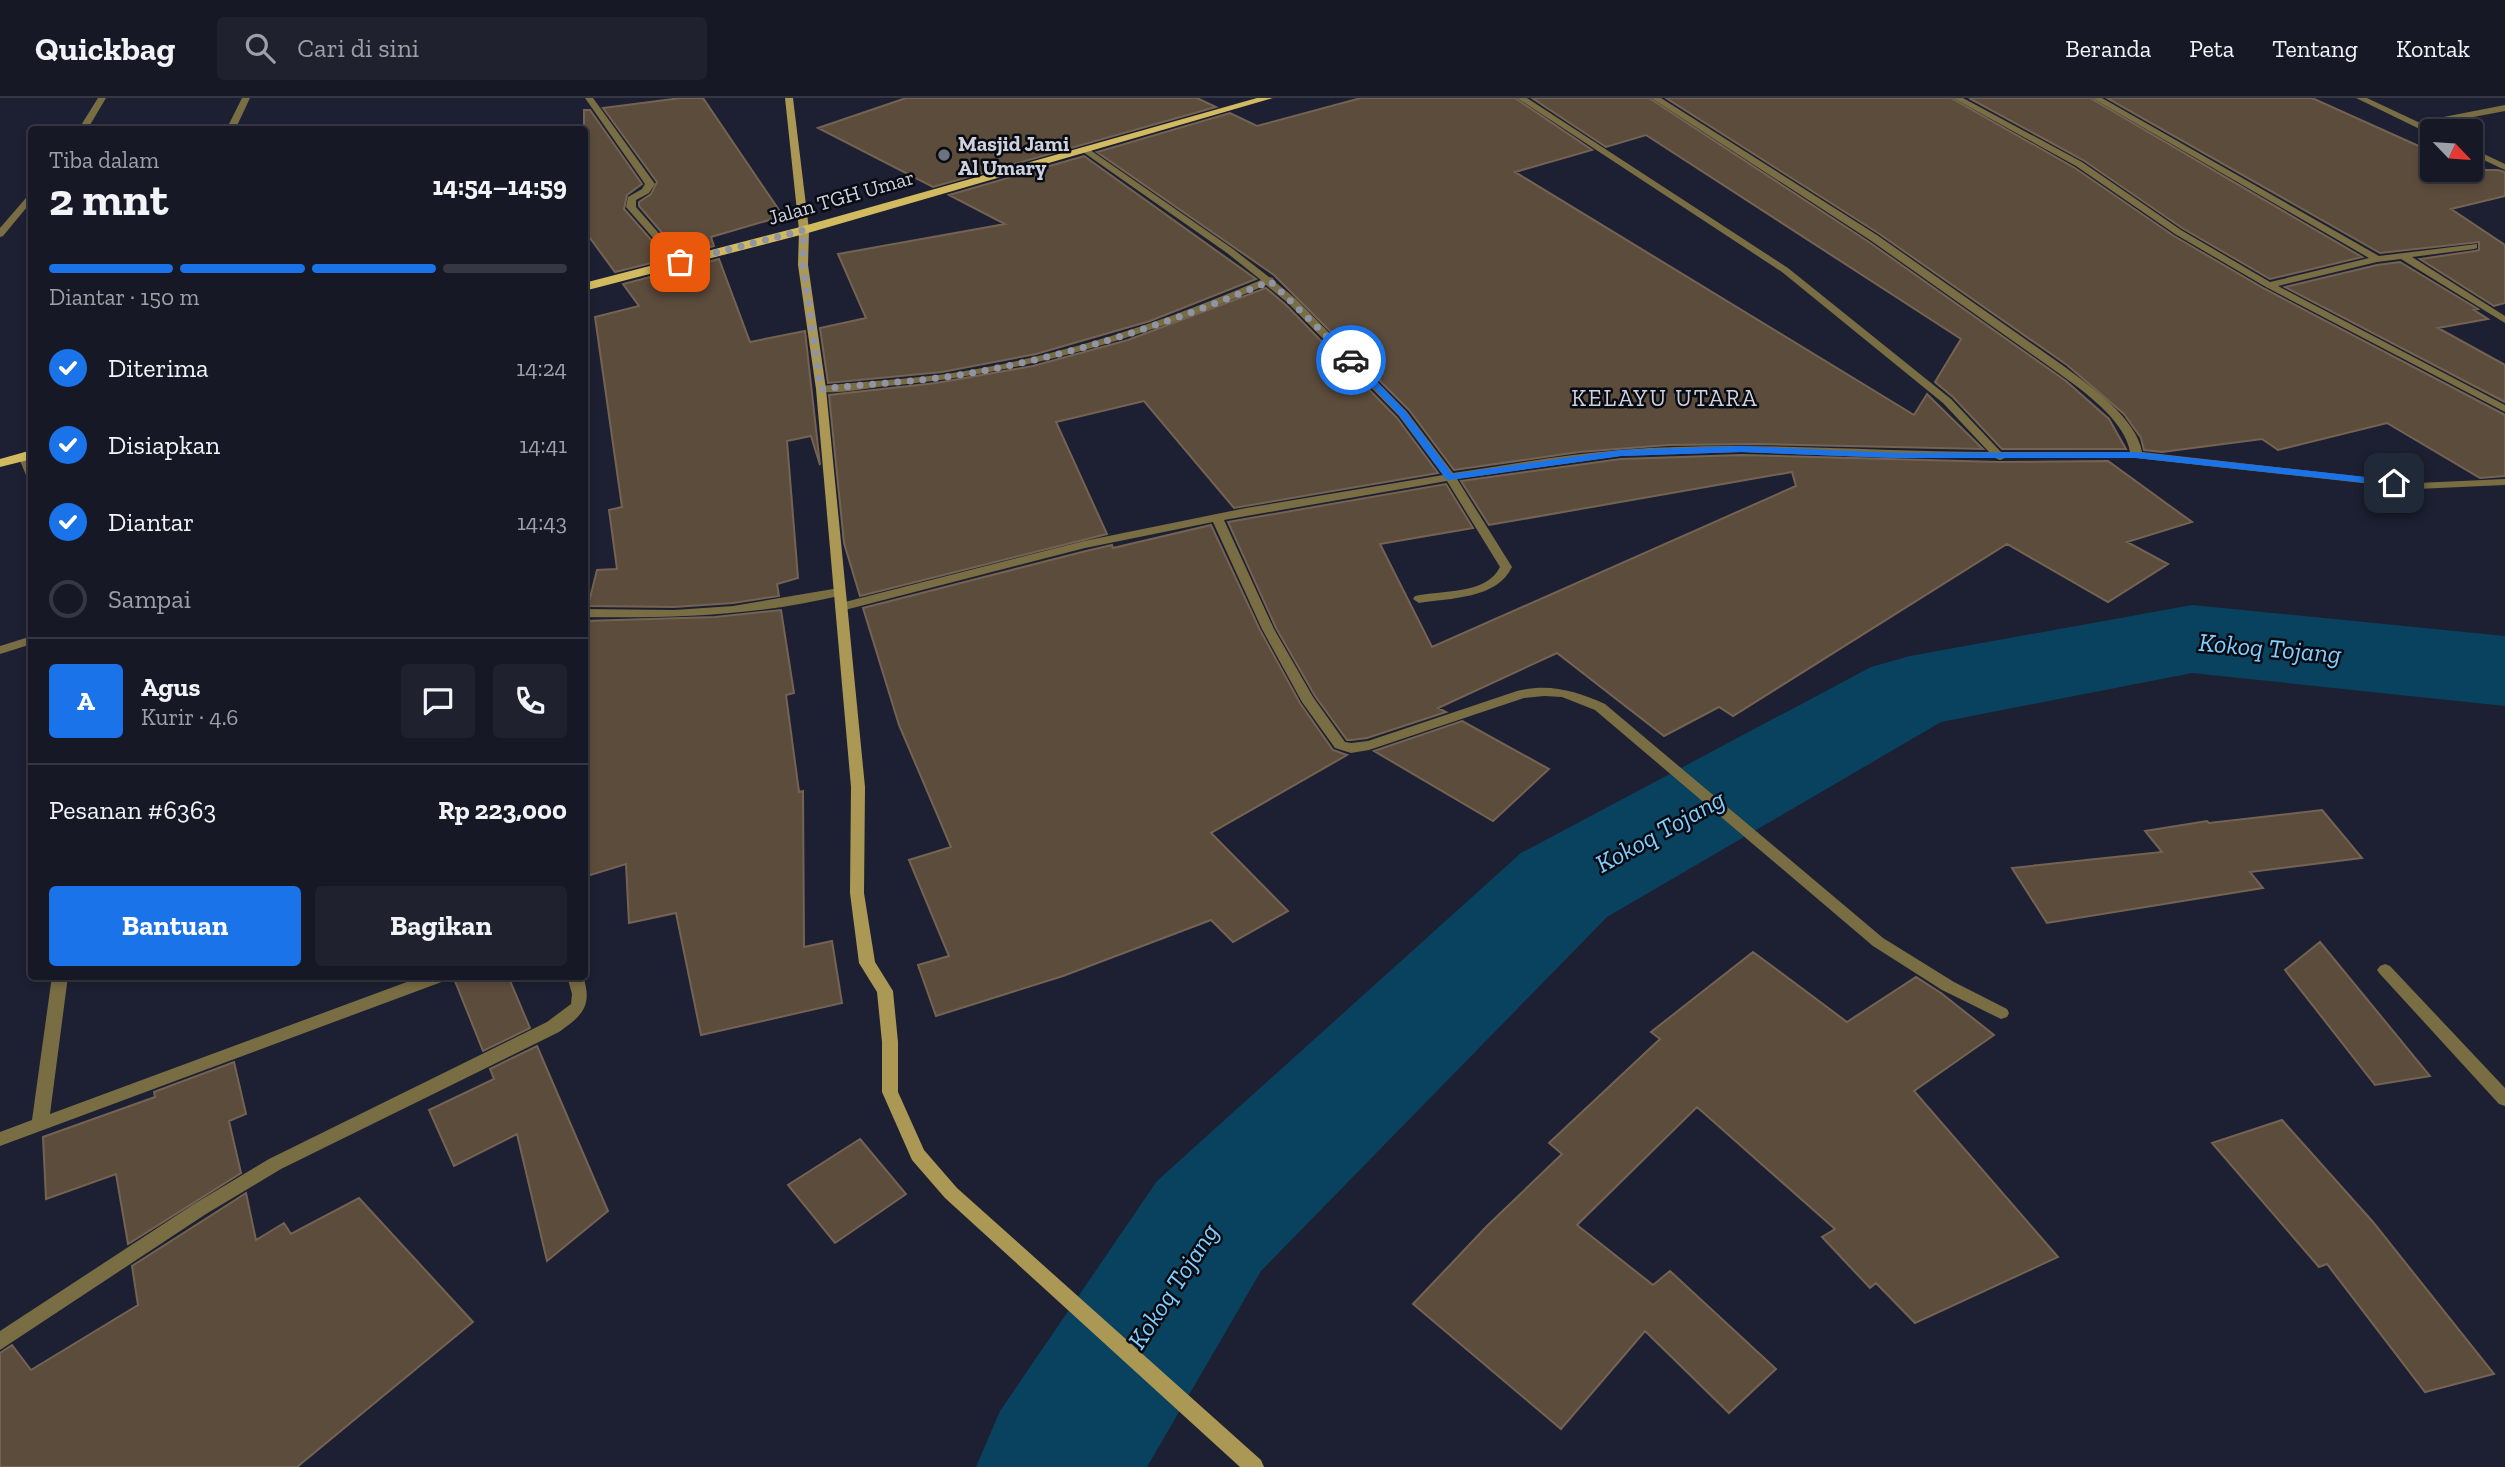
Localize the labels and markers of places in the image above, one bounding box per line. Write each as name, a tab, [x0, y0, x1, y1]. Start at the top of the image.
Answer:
place label: Masjid Jami Al Umary	[958, 131, 1069, 180]
marker: Masjid Jami Al Umary	[936, 147, 952, 163]
pin	[650, 232, 710, 292]
pin	[2364, 453, 2424, 513]

